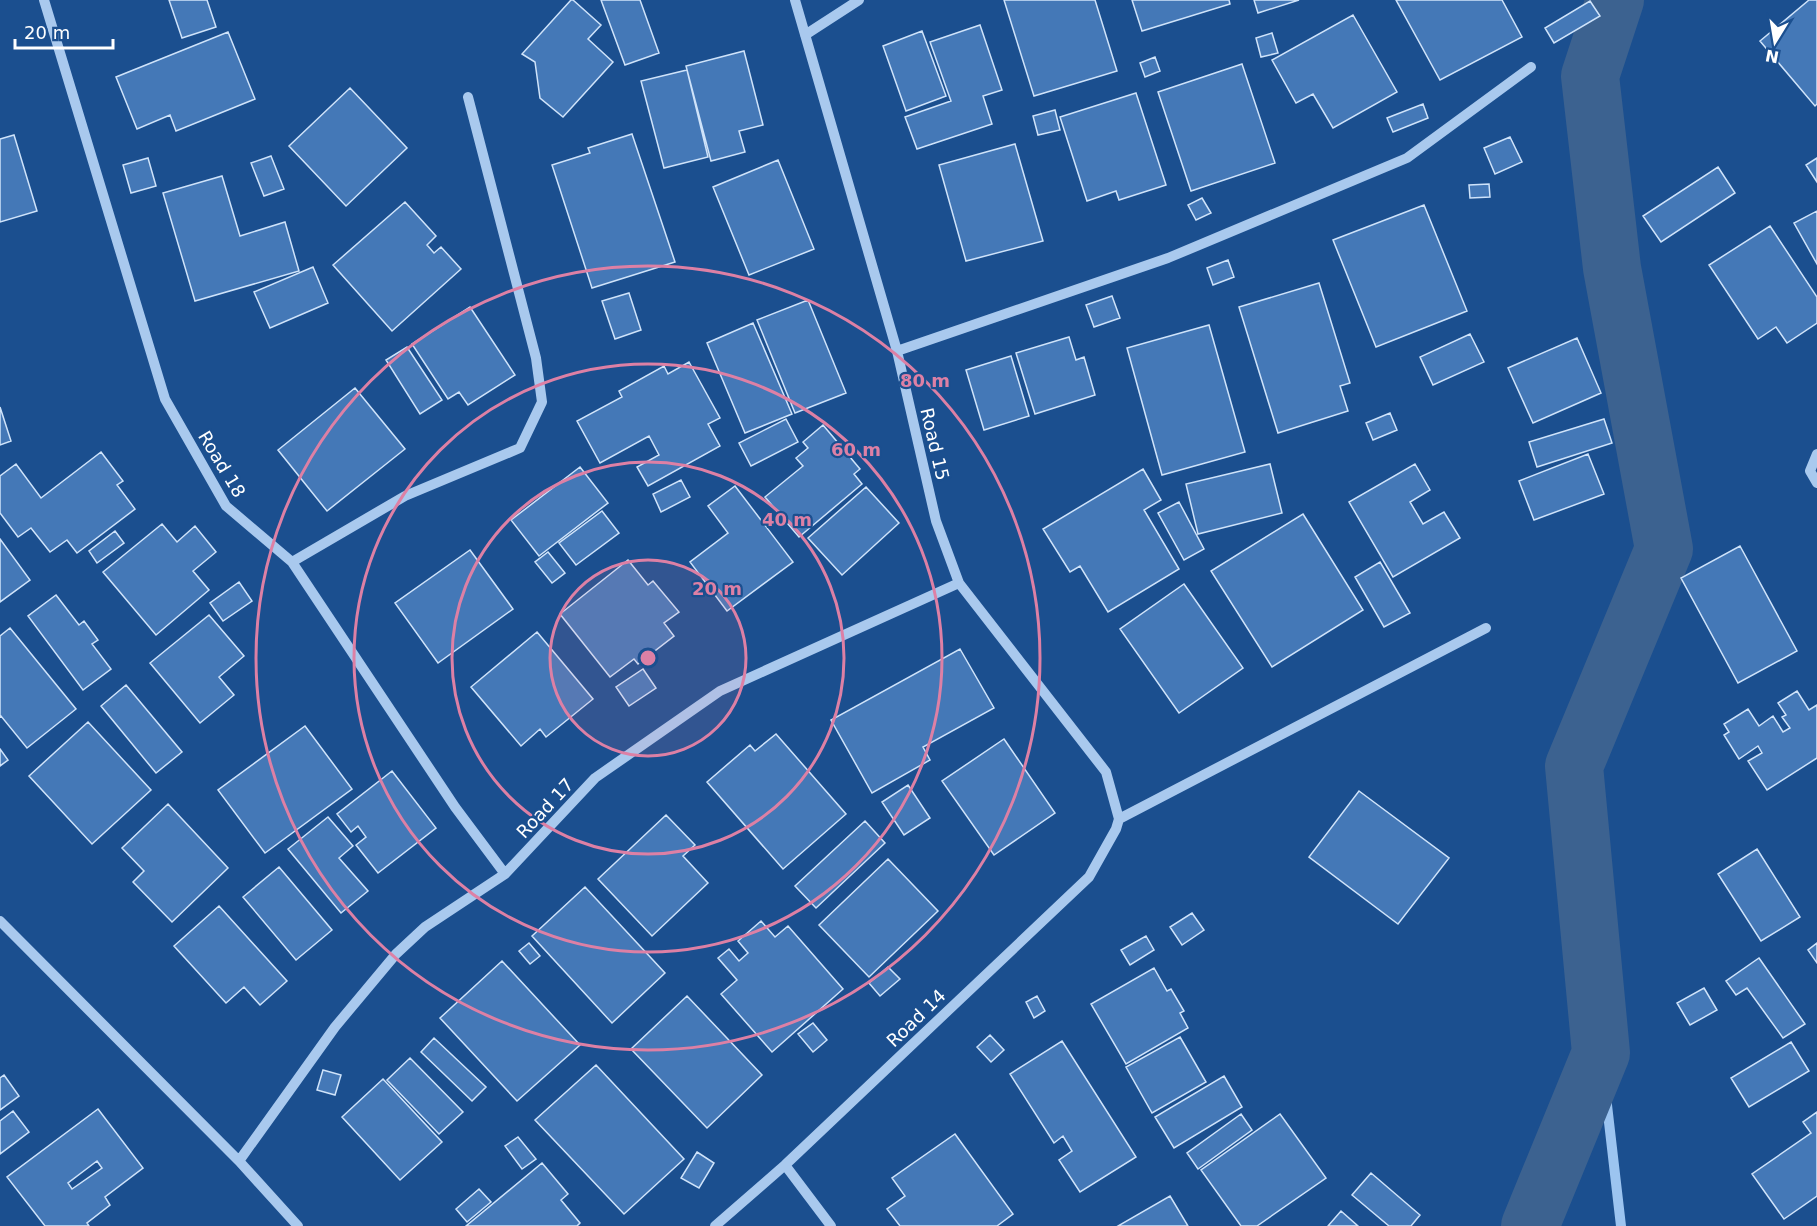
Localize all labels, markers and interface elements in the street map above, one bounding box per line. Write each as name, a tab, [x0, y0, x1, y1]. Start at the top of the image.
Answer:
scale bar	[15, 12, 112, 50]
north arrow	[1745, 12, 1805, 72]
text: 20 m	[24, 22, 70, 43]
text: N	[1764, 46, 1781, 67]
text: 80 m	[900, 370, 950, 391]
street label: Road 15	[916, 406, 954, 482]
street label: Road 18	[194, 427, 250, 501]
text: 60 m	[831, 439, 881, 460]
text: 40 m	[762, 509, 812, 530]
text: 20 m	[692, 578, 742, 599]
centre of rings	[638, 648, 658, 668]
street label: Road 17	[512, 774, 578, 842]
street label: Road 14	[882, 985, 950, 1051]

